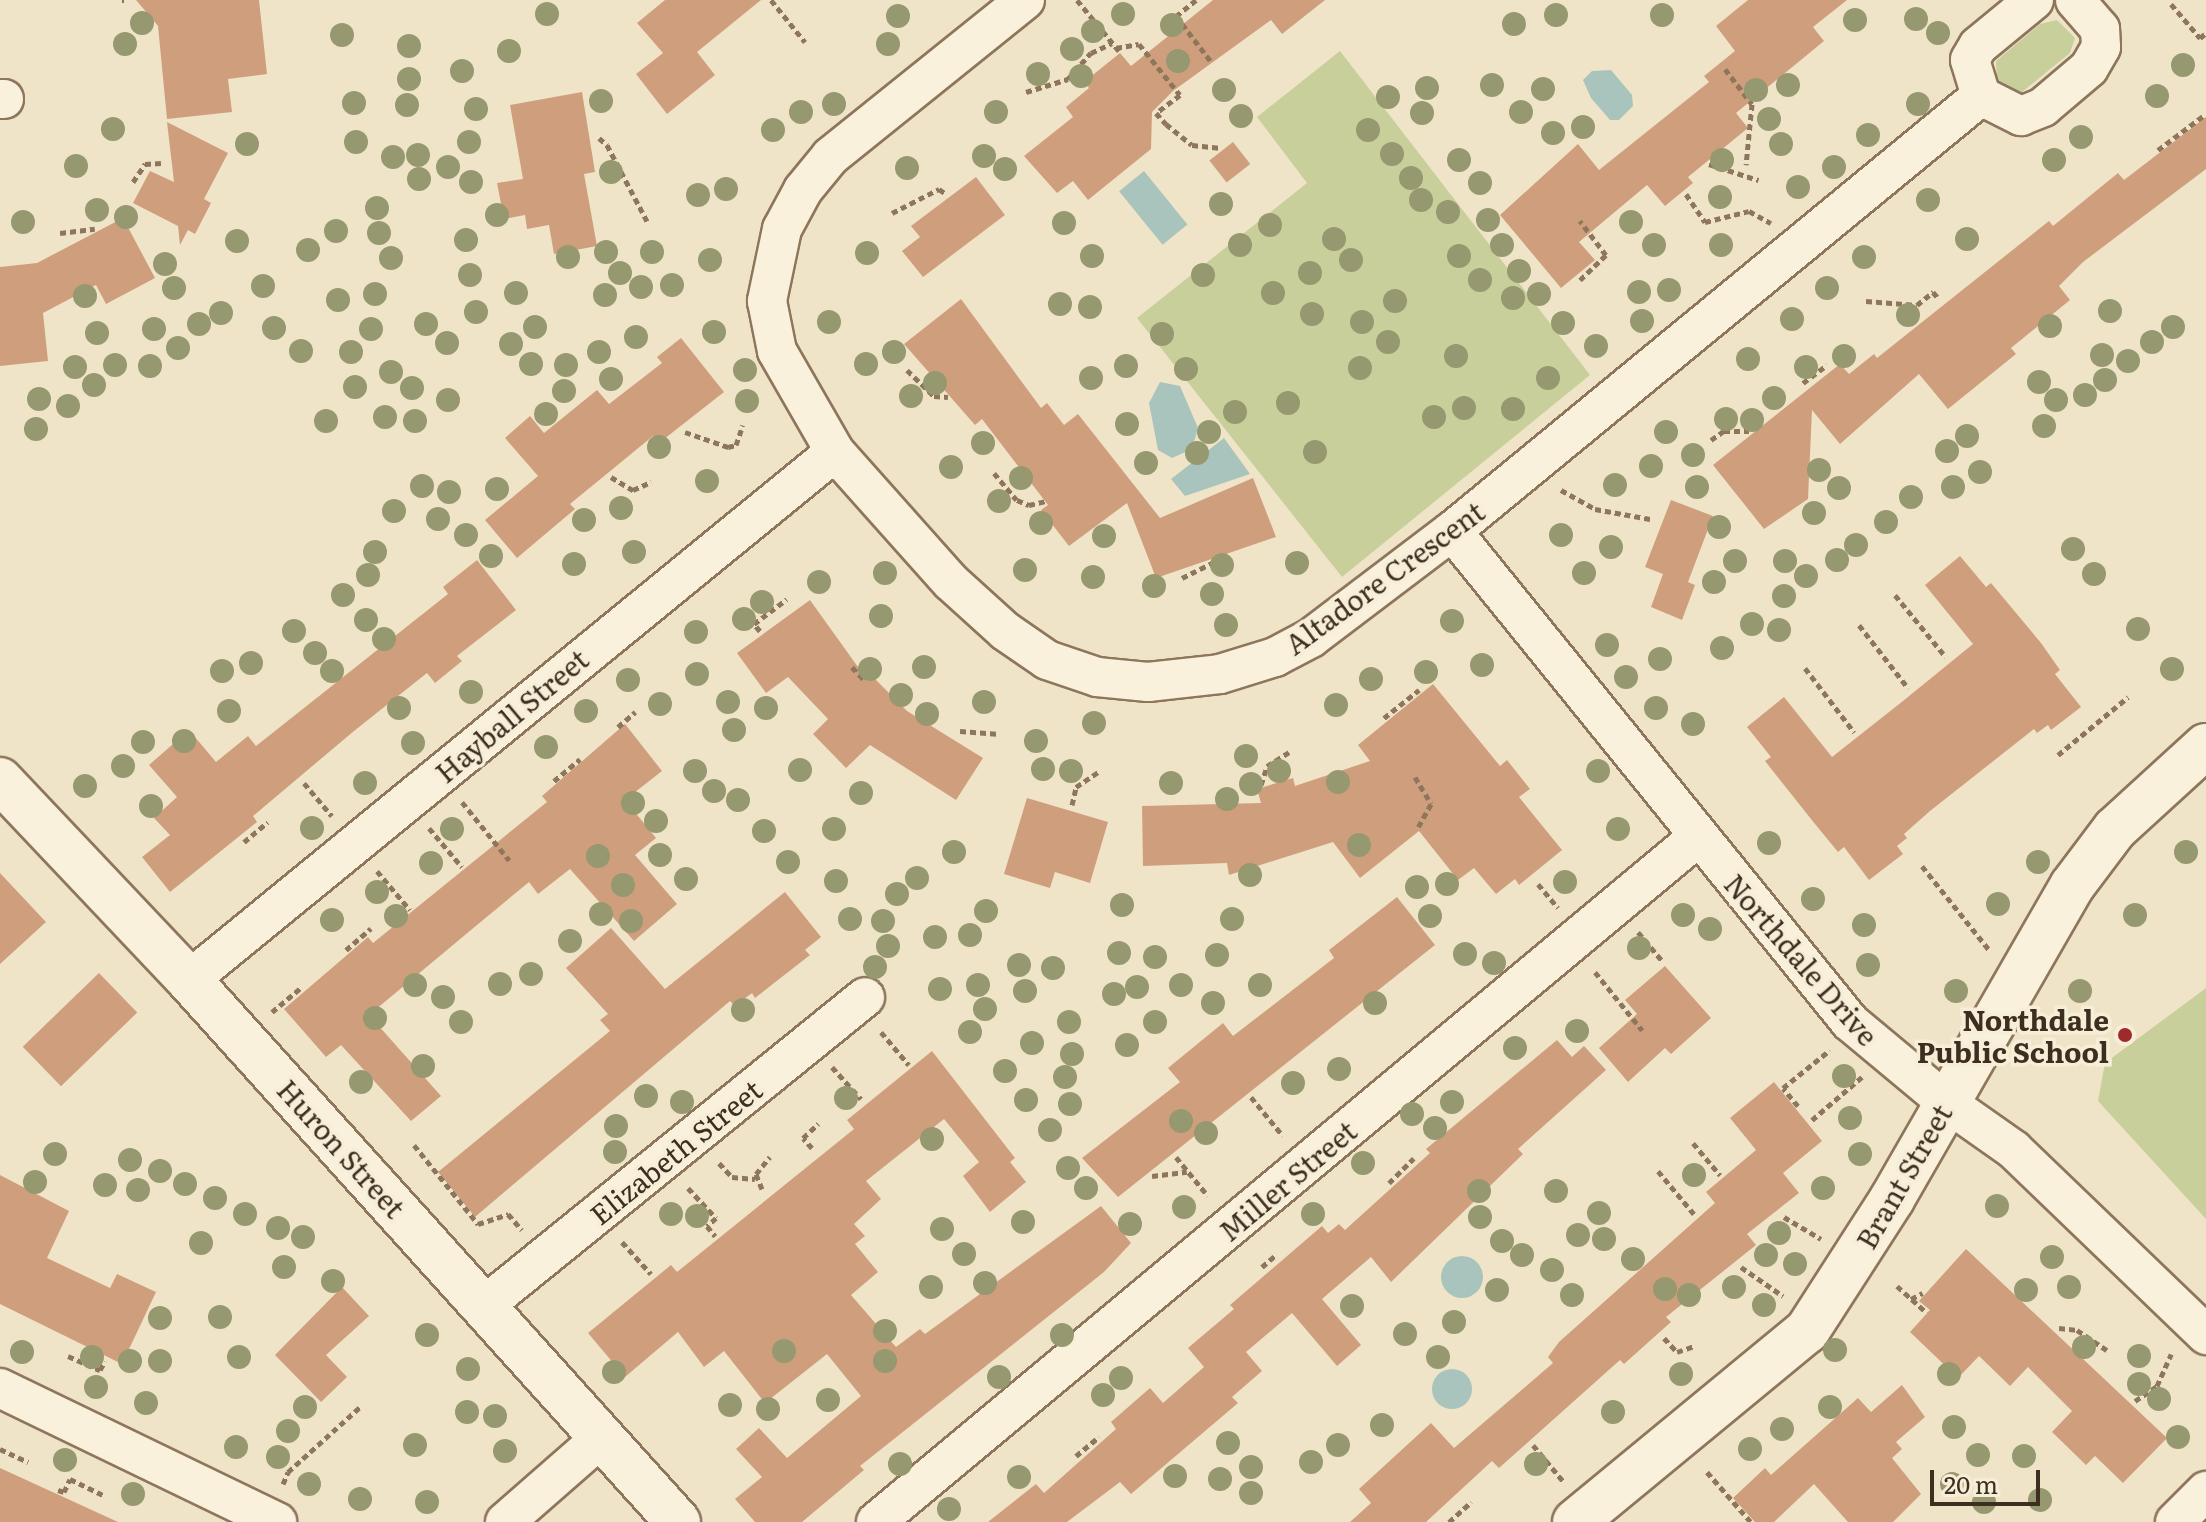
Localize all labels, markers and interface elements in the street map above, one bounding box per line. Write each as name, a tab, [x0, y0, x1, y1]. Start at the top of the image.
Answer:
street label: Altadore Crescent	[1278, 493, 1490, 661]
street label: Hayball Street	[428, 641, 594, 789]
street label: Northdale Drive	[1718, 866, 1886, 1052]
place label: Northdale Public School	[1917, 1002, 2109, 1068]
marker: Northdale Public School	[2116, 1026, 2134, 1044]
street label: Huron Street	[271, 1072, 413, 1224]
street label: Elizabeth Street	[582, 1072, 768, 1230]
street label: Brant Street	[1848, 1098, 1958, 1254]
street label: Miller Street	[1212, 1113, 1362, 1247]
scale bar	[1934, 1454, 2044, 1504]
text: 20 m	[1944, 1466, 1998, 1501]

